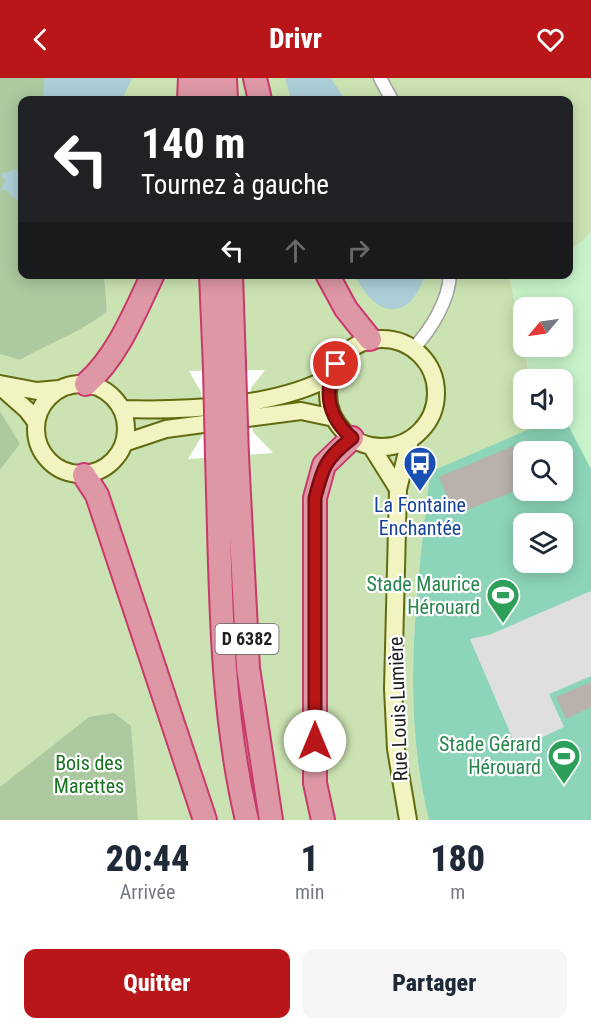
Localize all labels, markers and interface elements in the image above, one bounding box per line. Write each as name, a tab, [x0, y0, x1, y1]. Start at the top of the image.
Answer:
icon: back	[24, 23, 57, 56]
text: Drivr	[269, 23, 322, 55]
icon: heart	[534, 23, 567, 56]
text: 140 m	[141, 119, 246, 168]
icon: left	[42, 120, 120, 198]
text: Tournez à gauche	[141, 169, 329, 201]
icon: left	[216, 234, 249, 267]
icon: ahead	[279, 234, 312, 267]
icon: right	[342, 234, 375, 267]
north arrow	[513, 297, 573, 357]
map controls	[513, 297, 573, 573]
pin	[310, 338, 361, 389]
icon: arrive	[319, 347, 352, 380]
button: sound	[513, 369, 573, 429]
button: search	[513, 441, 573, 501]
bus stop icon: La Fontaine Enchantée	[402, 445, 438, 492]
place label: La Fontaine Enchantée	[374, 493, 466, 540]
button: layers	[513, 513, 573, 573]
place label: Stade Maurice Hérouard	[367, 572, 480, 619]
sports icon: Stade Maurice Hérouard	[485, 577, 521, 624]
road number: D 6382	[216, 624, 278, 654]
street label: Rue Louis Lumière	[383, 636, 413, 782]
position arrow	[283, 709, 347, 773]
place label: Stade Gérard Hérouard	[439, 732, 541, 779]
sports icon: Stade Gérard Hérouard	[546, 738, 582, 785]
park label: Bois des Marettes	[54, 751, 124, 798]
text: 20:44	[106, 838, 189, 880]
text: 1	[301, 838, 319, 880]
text: 180	[430, 838, 485, 880]
text: Arrivée	[120, 880, 175, 904]
text: min	[295, 880, 324, 904]
text: m	[450, 880, 465, 904]
button: Quitter	[24, 949, 290, 1018]
button: Partager	[302, 949, 567, 1018]

